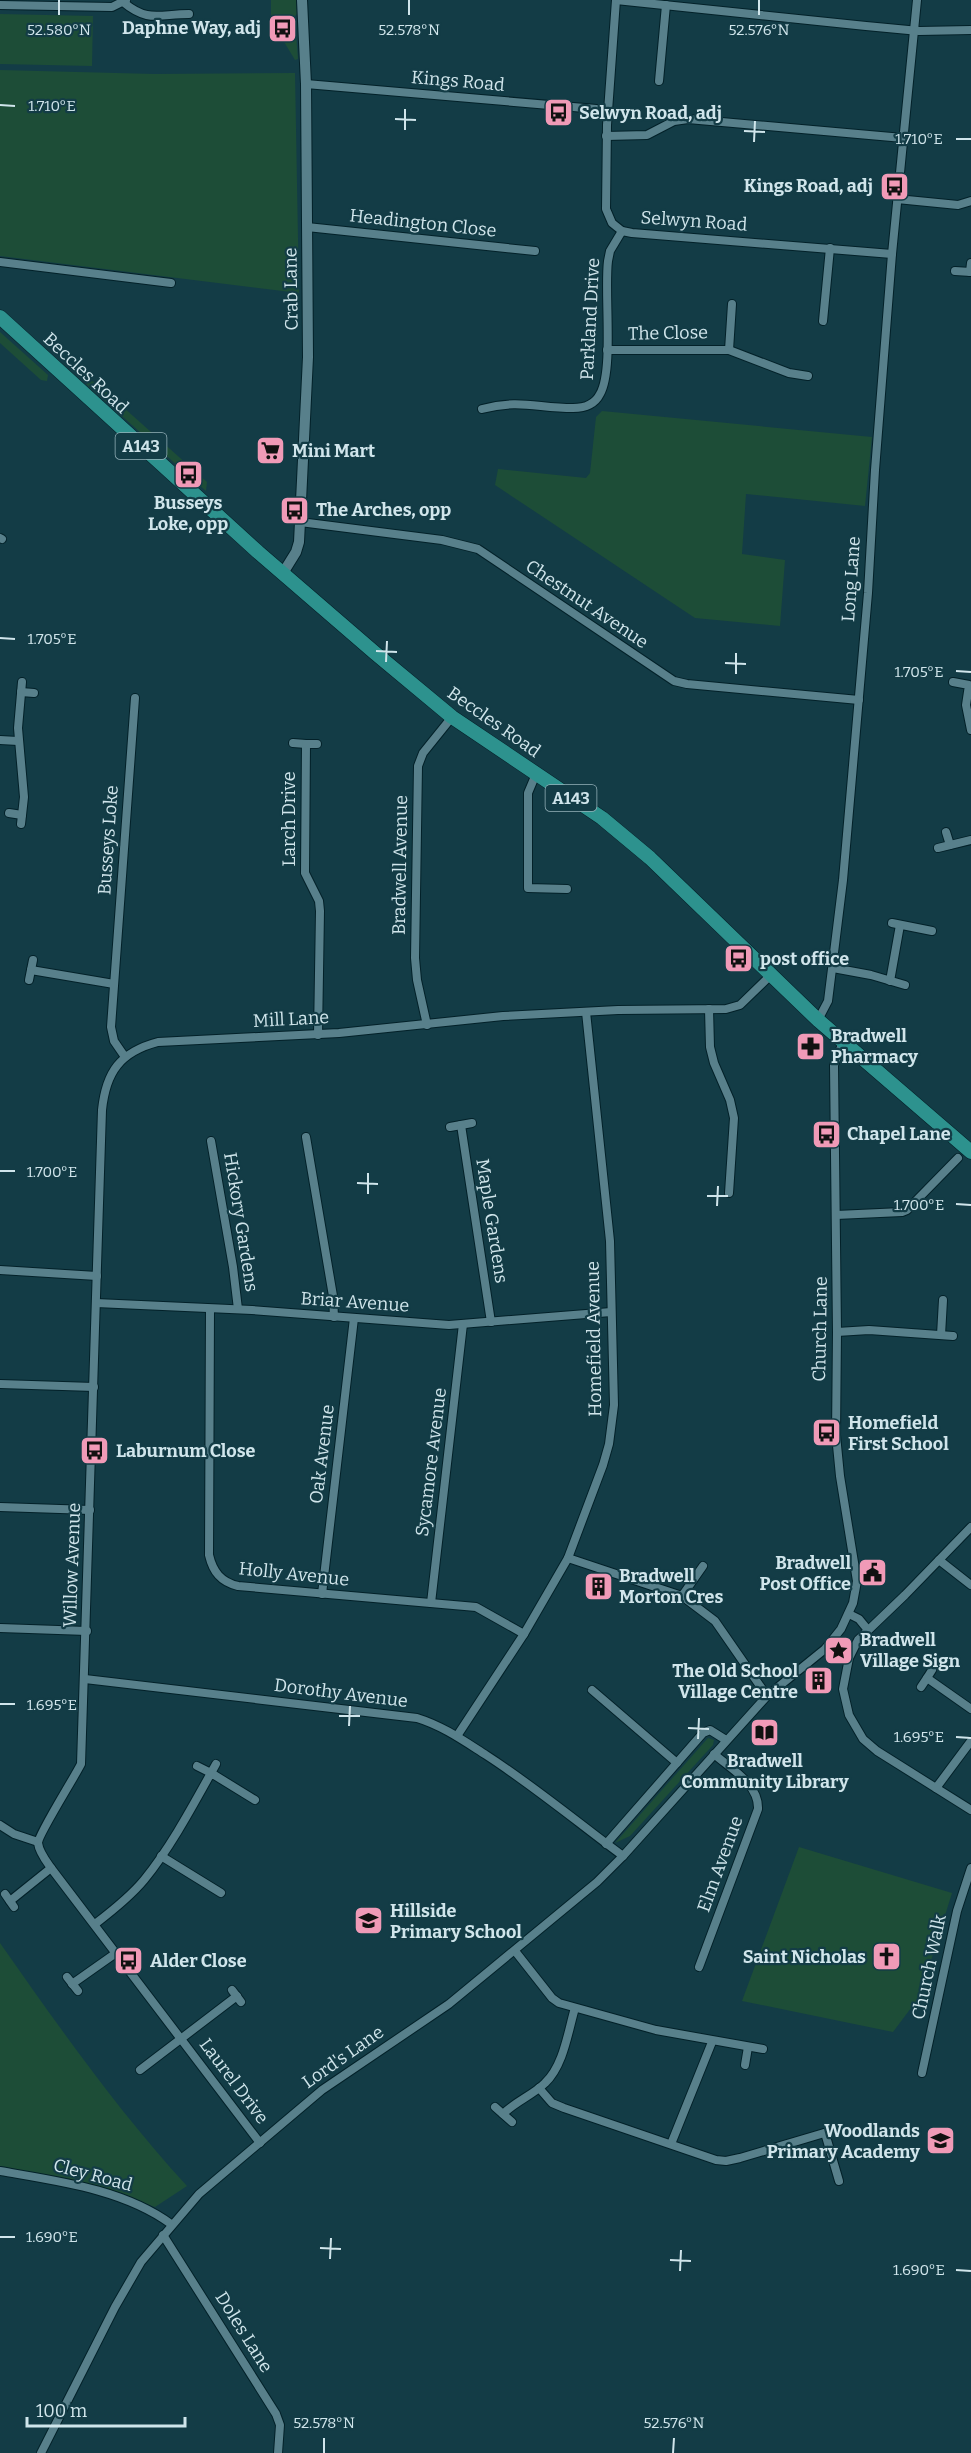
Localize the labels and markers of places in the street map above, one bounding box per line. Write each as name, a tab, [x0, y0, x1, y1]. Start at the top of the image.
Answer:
bus stop icon: Daphne Way, adj	[266, 12, 298, 44]
place label: Daphne Way, adj	[122, 17, 261, 39]
bus stop icon: Selwyn Road, adj	[542, 97, 574, 129]
place label: Selwyn Road, adj	[579, 102, 722, 124]
bus stop icon: Kings Road, adj	[878, 170, 910, 202]
place label: Kings Road, adj	[744, 175, 873, 197]
supermarket icon: Mini Mart	[255, 435, 287, 467]
place label: Mini Mart	[292, 440, 375, 462]
bus stop icon: Busseys Loke, opp	[172, 458, 204, 490]
place label: Busseys Loke, opp	[148, 492, 228, 535]
bus stop icon: The Arches, opp	[279, 494, 311, 526]
place label: The Arches, opp	[316, 499, 451, 521]
bus stop icon: post office	[723, 943, 755, 975]
place label: post office	[760, 948, 849, 970]
place label: Bradwell Pharmacy	[831, 1025, 919, 1068]
pharmacy icon: Bradwell Pharmacy	[794, 1030, 826, 1062]
bus stop icon: Chapel Lane	[810, 1118, 842, 1150]
place label: Chapel Lane	[847, 1123, 951, 1145]
place label: Homefield First School	[848, 1412, 949, 1455]
bus stop icon: Homefield First School	[811, 1417, 843, 1449]
bus stop icon: Laburnum Close	[79, 1435, 111, 1467]
place label: Laburnum Close	[116, 1440, 256, 1462]
place label: Bradwell Post Office	[759, 1552, 851, 1595]
public building icon: Bradwell Post Office	[856, 1557, 888, 1589]
place label: Bradwell Morton Cres	[619, 1565, 723, 1608]
building icon: Bradwell Morton Cres	[582, 1570, 614, 1602]
place label: Bradwell Village Sign	[860, 1629, 960, 1672]
place icon: Bradwell Village Sign	[823, 1634, 855, 1666]
place label: The Old School Village Centre	[672, 1660, 798, 1703]
building icon: The Old School Village Centre	[803, 1665, 835, 1697]
library icon: Bradwell Community Library	[749, 1716, 781, 1748]
place label: Bradwell Community Library	[681, 1750, 850, 1793]
place label: Hillside Primary School	[390, 1900, 522, 1943]
school or university icon: Hillside Primary School	[353, 1905, 385, 1937]
church icon: Saint Nicholas	[871, 1941, 903, 1973]
bus stop icon: Alder Close	[113, 1945, 145, 1977]
place label: Saint Nicholas	[743, 1946, 866, 1968]
place label: Alder Close	[150, 1950, 247, 1972]
place label: Woodlands Primary Academy	[767, 2120, 921, 2163]
school or university icon: Woodlands Primary Academy	[925, 2125, 957, 2157]

